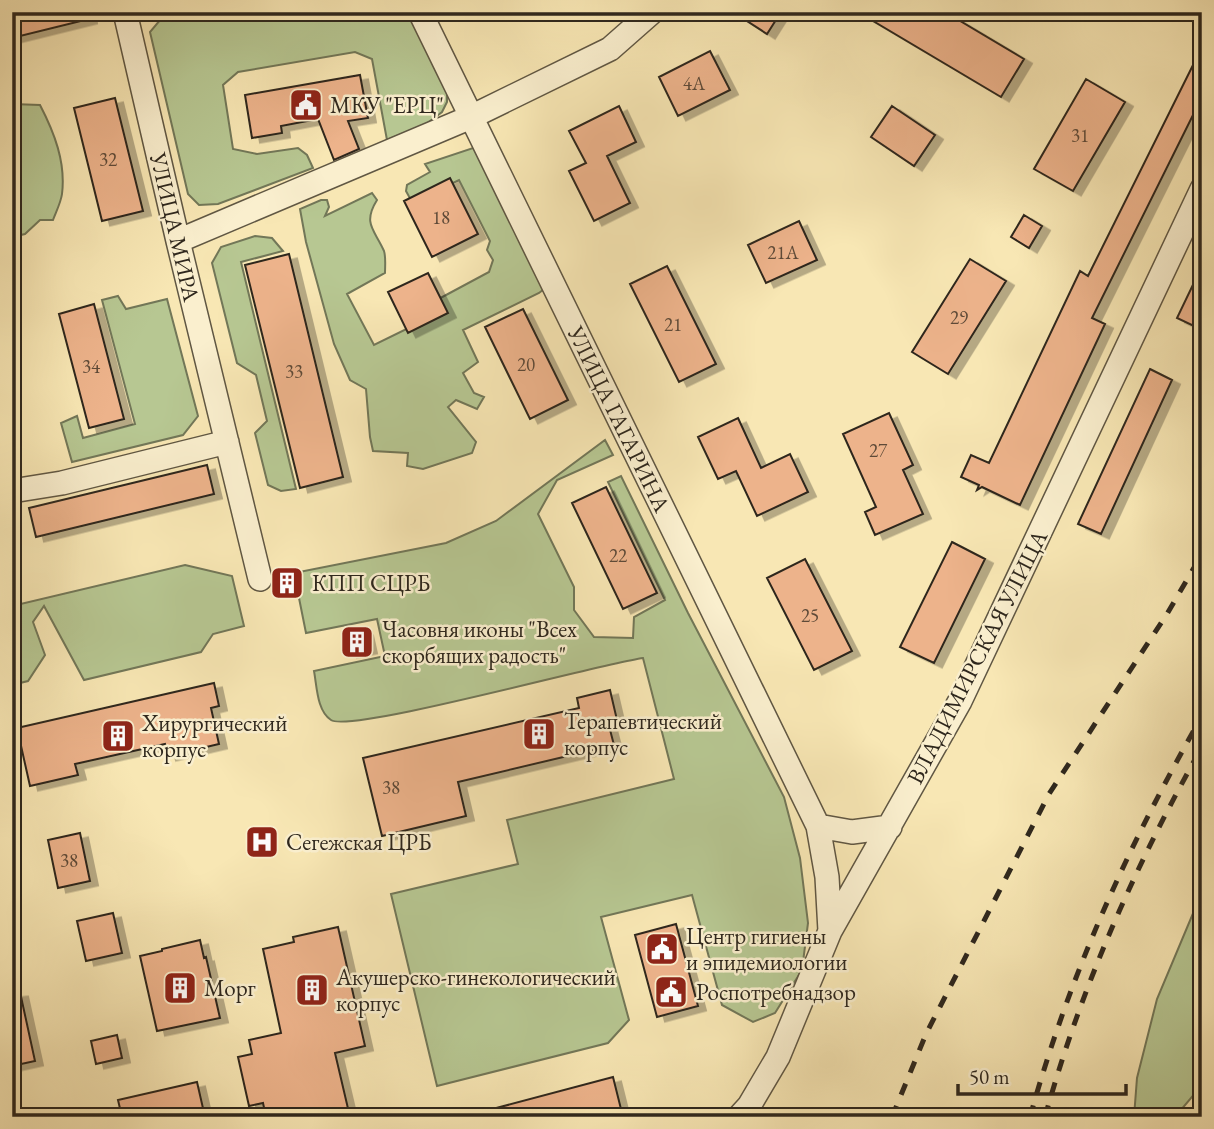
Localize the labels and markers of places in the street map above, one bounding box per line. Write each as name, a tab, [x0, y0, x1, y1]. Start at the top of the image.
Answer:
public building icon: МКУ "ЕРЦ"	[287, 86, 325, 124]
place label: МКУ "ЕРЦ"	[330, 90, 444, 120]
building icon: КПП СЦРБ	[268, 564, 306, 602]
place label: КПП СЦРБ	[312, 568, 430, 598]
place label: Часовня иконы "Всех скорбящих радость"	[382, 614, 577, 670]
building icon: Часовня иконы "Всех скорбящих радость"	[338, 623, 376, 661]
place label: Терапевтический корпус	[564, 706, 722, 762]
place label: Хирургический корпус	[141, 708, 287, 764]
building icon: Терапевтический корпус	[520, 715, 558, 753]
building icon: Хирургический корпус	[99, 717, 137, 755]
hospital icon: Сегежская ЦРБ	[243, 823, 281, 861]
place label: Сегежская ЦРБ	[286, 827, 432, 857]
place label: Центр гигиены и эпидемиологии	[686, 921, 847, 977]
public building icon: Центр гигиены и эпидемиологии	[643, 930, 681, 968]
place label: Акушерско-гинекологический корпус	[335, 962, 616, 1018]
building icon: Морг	[161, 969, 199, 1007]
building icon: Акушерско-гинекологический корпус	[293, 971, 331, 1009]
place label: Морг	[204, 973, 256, 1003]
public building icon: Роспотребнадзор	[652, 973, 690, 1011]
place label: Роспотребнадзор	[696, 977, 856, 1007]

